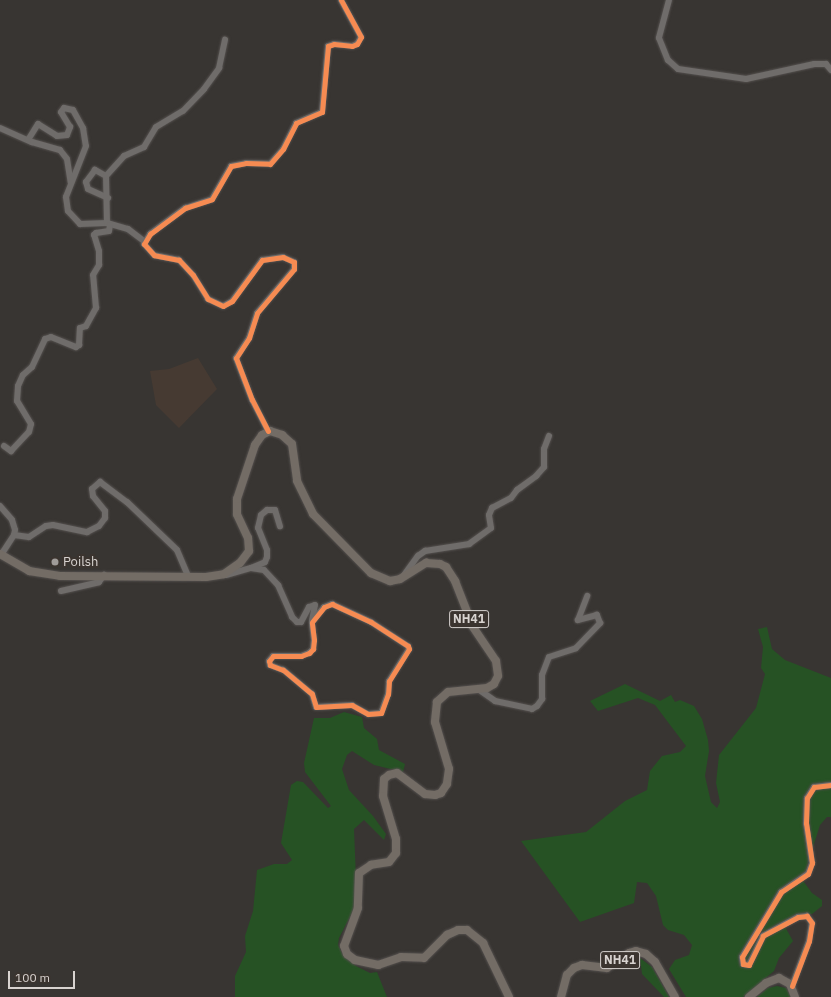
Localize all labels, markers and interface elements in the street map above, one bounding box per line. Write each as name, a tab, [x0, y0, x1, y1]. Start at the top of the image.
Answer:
place label: Poilsh	[63, 554, 98, 570]
marker: Poilsh	[50, 557, 60, 567]
road number: NH41	[449, 609, 489, 629]
road number: NH41	[600, 950, 640, 970]
scale bar	[10, 963, 77, 989]
text: 100 m	[15, 970, 50, 985]

